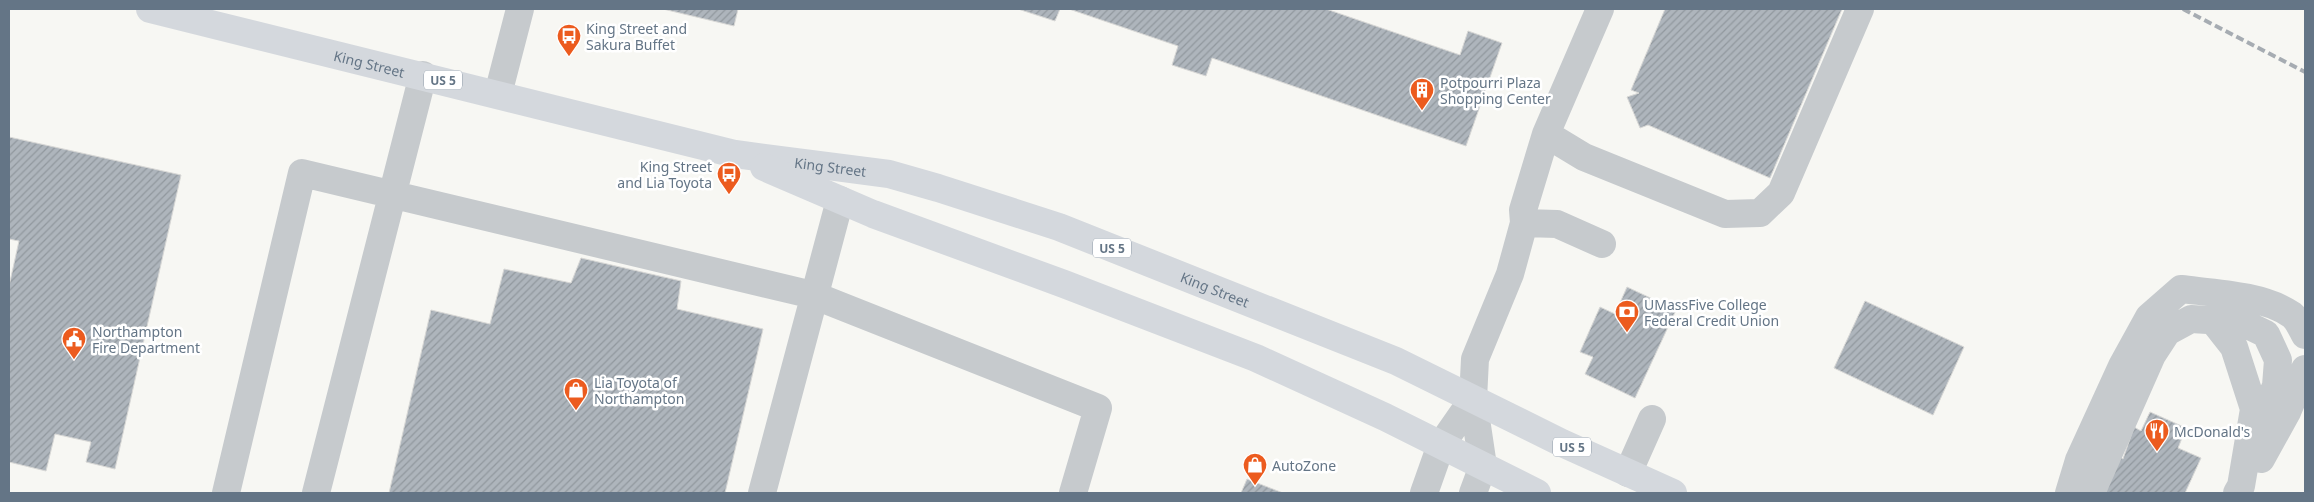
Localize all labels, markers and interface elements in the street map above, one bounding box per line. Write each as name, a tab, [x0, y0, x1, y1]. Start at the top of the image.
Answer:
place label: King Street and Sakura Buffet	[586, 19, 687, 54]
bus stop icon: King Street and Sakura Buffet	[556, 23, 582, 57]
street label: King Street	[332, 45, 407, 81]
road number: US 5	[424, 70, 462, 90]
place label: Potpourri Plaza Shopping Center	[1440, 73, 1551, 108]
building icon: Potpourri Plaza Shopping Center	[1409, 77, 1435, 111]
street label: King Street	[793, 152, 868, 180]
place label: King Street and Lia Toyota	[617, 157, 712, 192]
bus stop icon: King Street and Lia Toyota	[716, 161, 742, 195]
road number: US 5	[1093, 238, 1131, 258]
street label: King Street	[1178, 267, 1252, 311]
place label: UMassFive College Federal Credit Union	[1644, 295, 1779, 330]
bank icon: UMassFive College Federal Credit Union	[1614, 299, 1640, 333]
place label: Northampton Fire Department	[92, 322, 200, 357]
public building icon: Northampton Fire Department	[61, 326, 87, 360]
place label: Lia Toyota of Northampton	[594, 373, 684, 408]
shop icon: Lia Toyota of Northampton	[563, 377, 589, 411]
restaurant icon: McDonald's	[2144, 418, 2170, 452]
place label: McDonald's	[2174, 422, 2251, 441]
road number: US 5	[1553, 438, 1591, 457]
shop icon: AutoZone	[1242, 452, 1268, 486]
place label: AutoZone	[1272, 456, 1336, 475]

